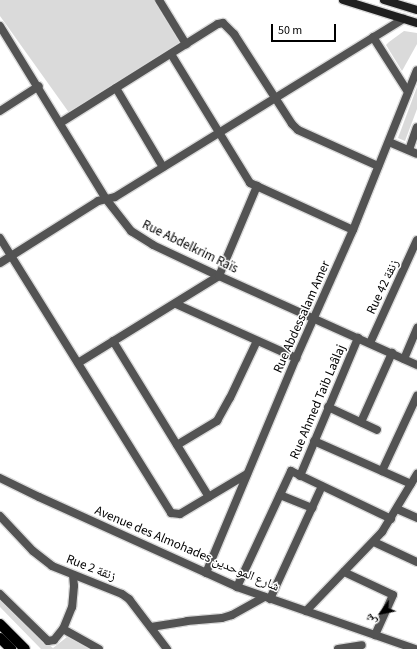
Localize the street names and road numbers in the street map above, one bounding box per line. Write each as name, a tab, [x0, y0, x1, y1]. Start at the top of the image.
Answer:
street label: Rue Abdelkrim Raïs	[139, 217, 241, 277]
street label: Rue 42 زنقة	[364, 257, 402, 317]
street label: Rue Abdessalam Amer	[270, 259, 334, 375]
street label: Rue Ahmed Taib Laâlaj	[287, 342, 349, 462]
street label: Avenue des Almohades شارع الموحدين	[92, 503, 282, 595]
street label: Rue 2 زنقة	[64, 551, 118, 585]

